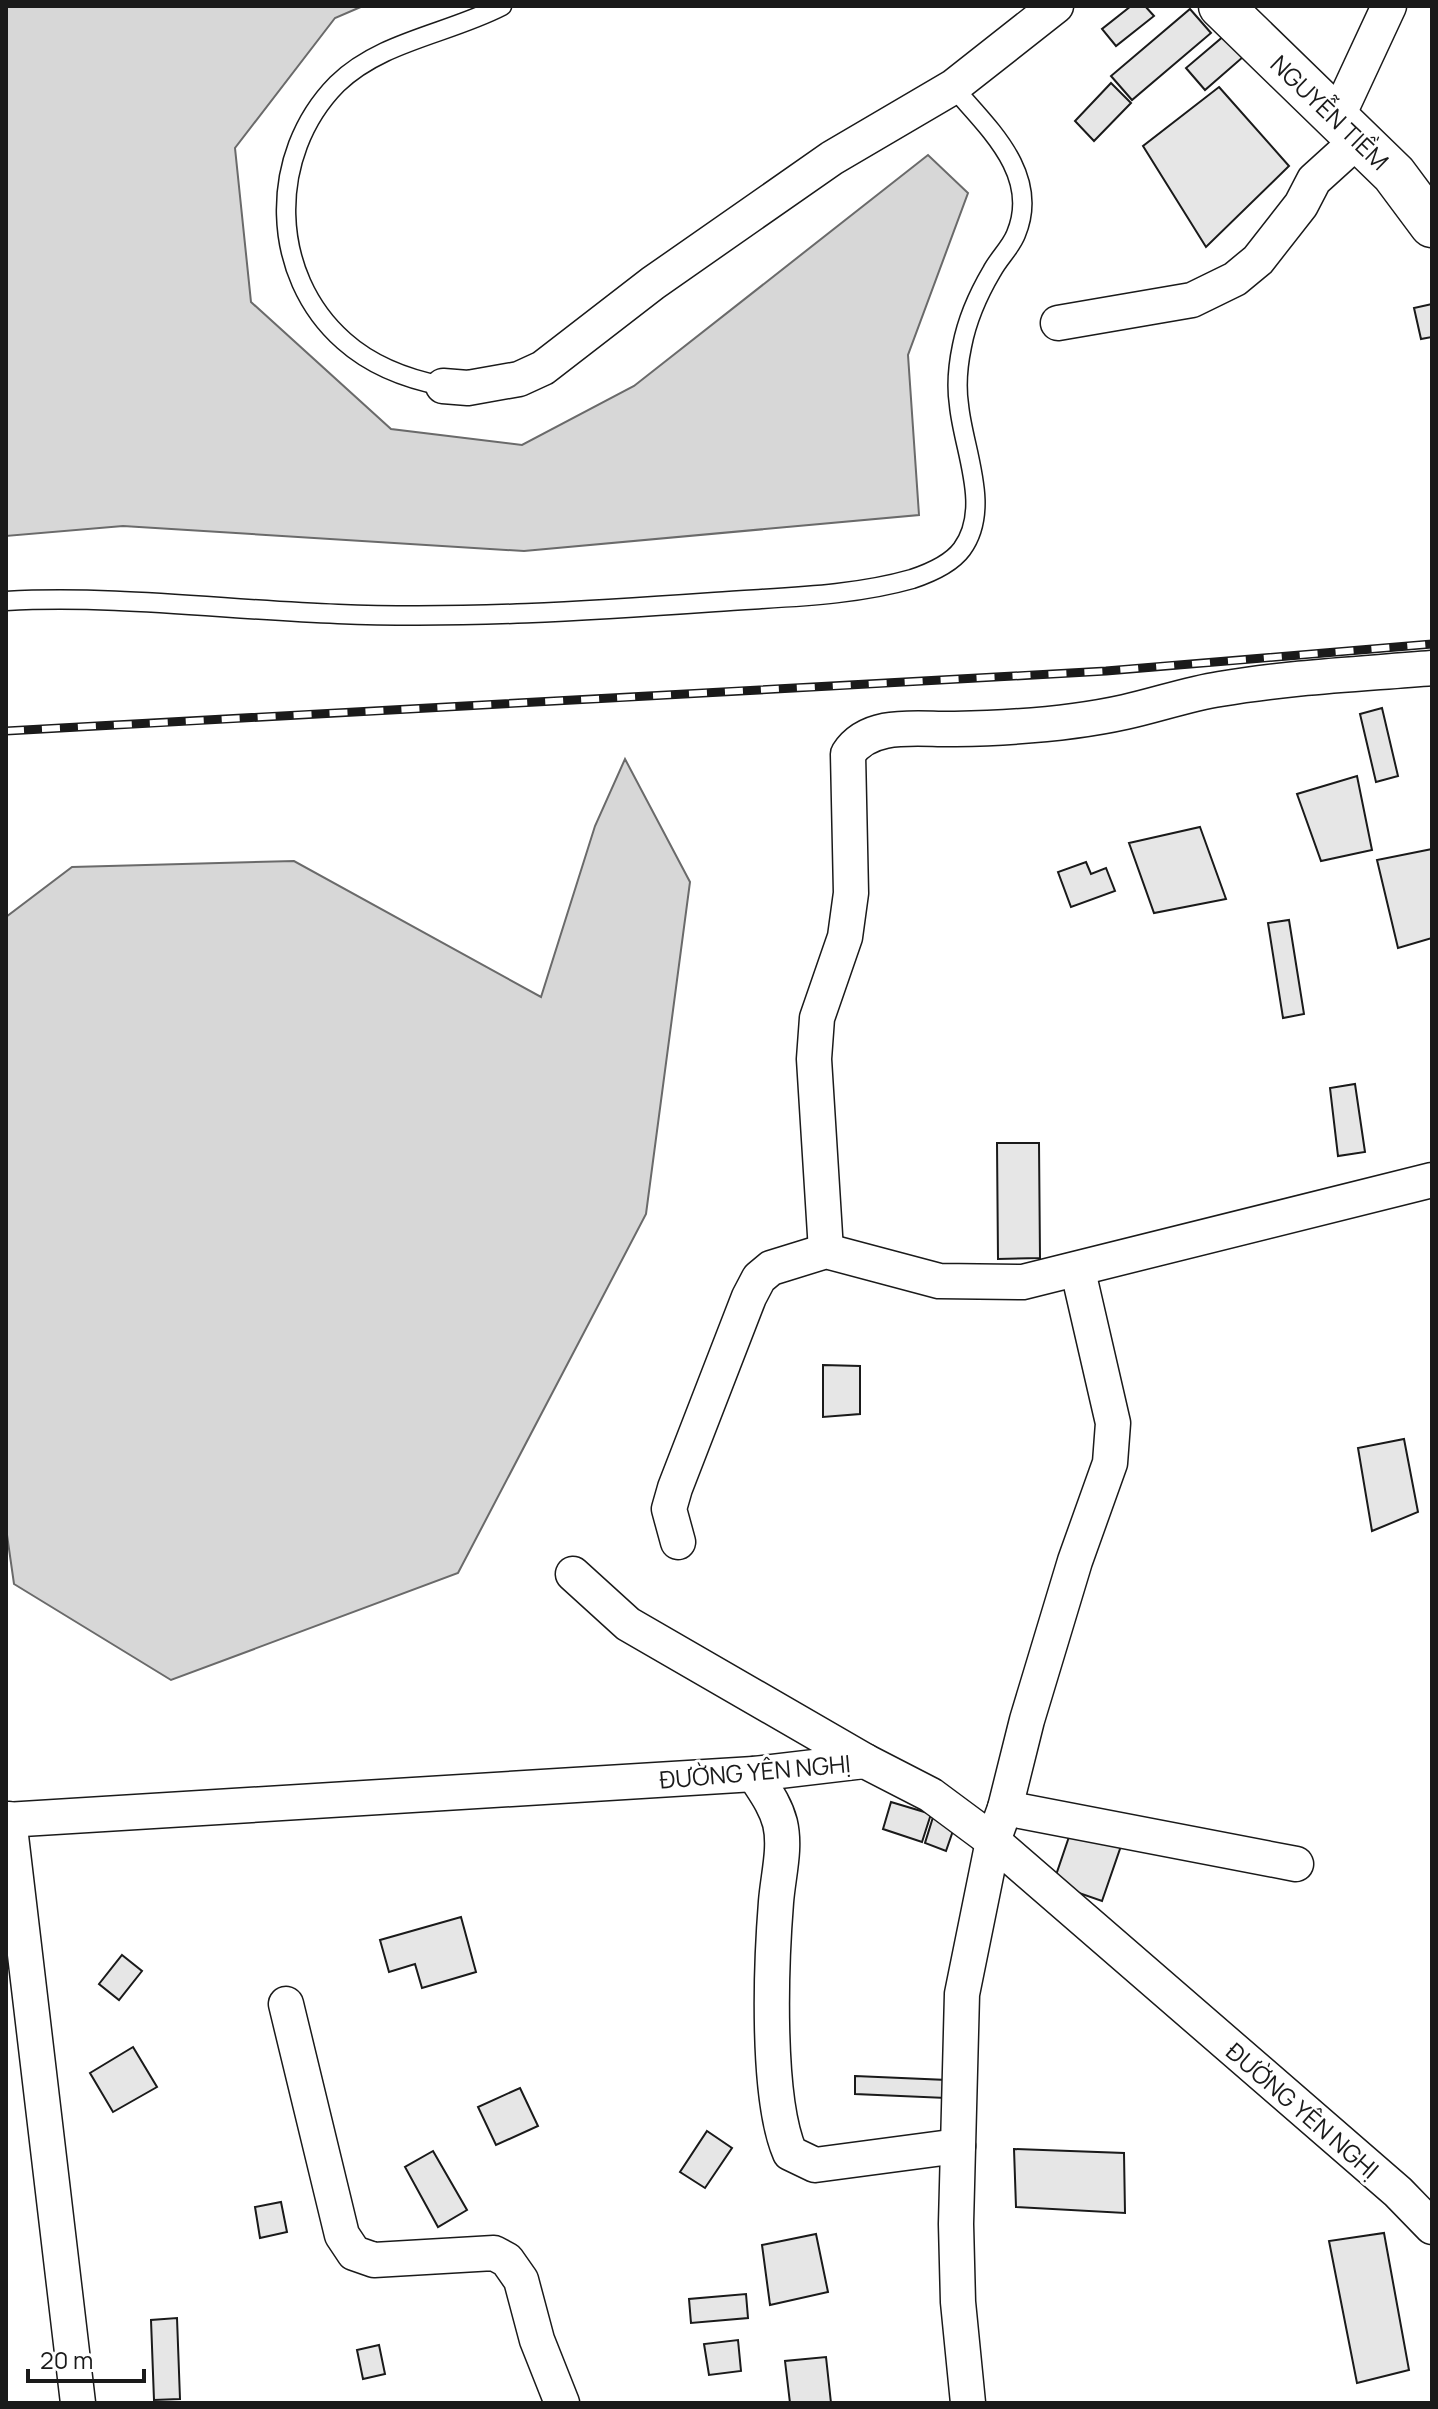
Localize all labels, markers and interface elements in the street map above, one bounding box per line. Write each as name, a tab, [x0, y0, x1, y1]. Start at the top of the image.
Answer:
street label: NGUYỄN TIỀM	[1264, 47, 1396, 177]
street label: ĐƯỜNG YÊN NGHỊ	[658, 1746, 852, 1796]
street label: ĐƯỜNG YÊN NGHỊ	[1220, 2035, 1386, 2185]
scale bar	[28, 2333, 144, 2383]
text: 20 m	[40, 2343, 93, 2376]

